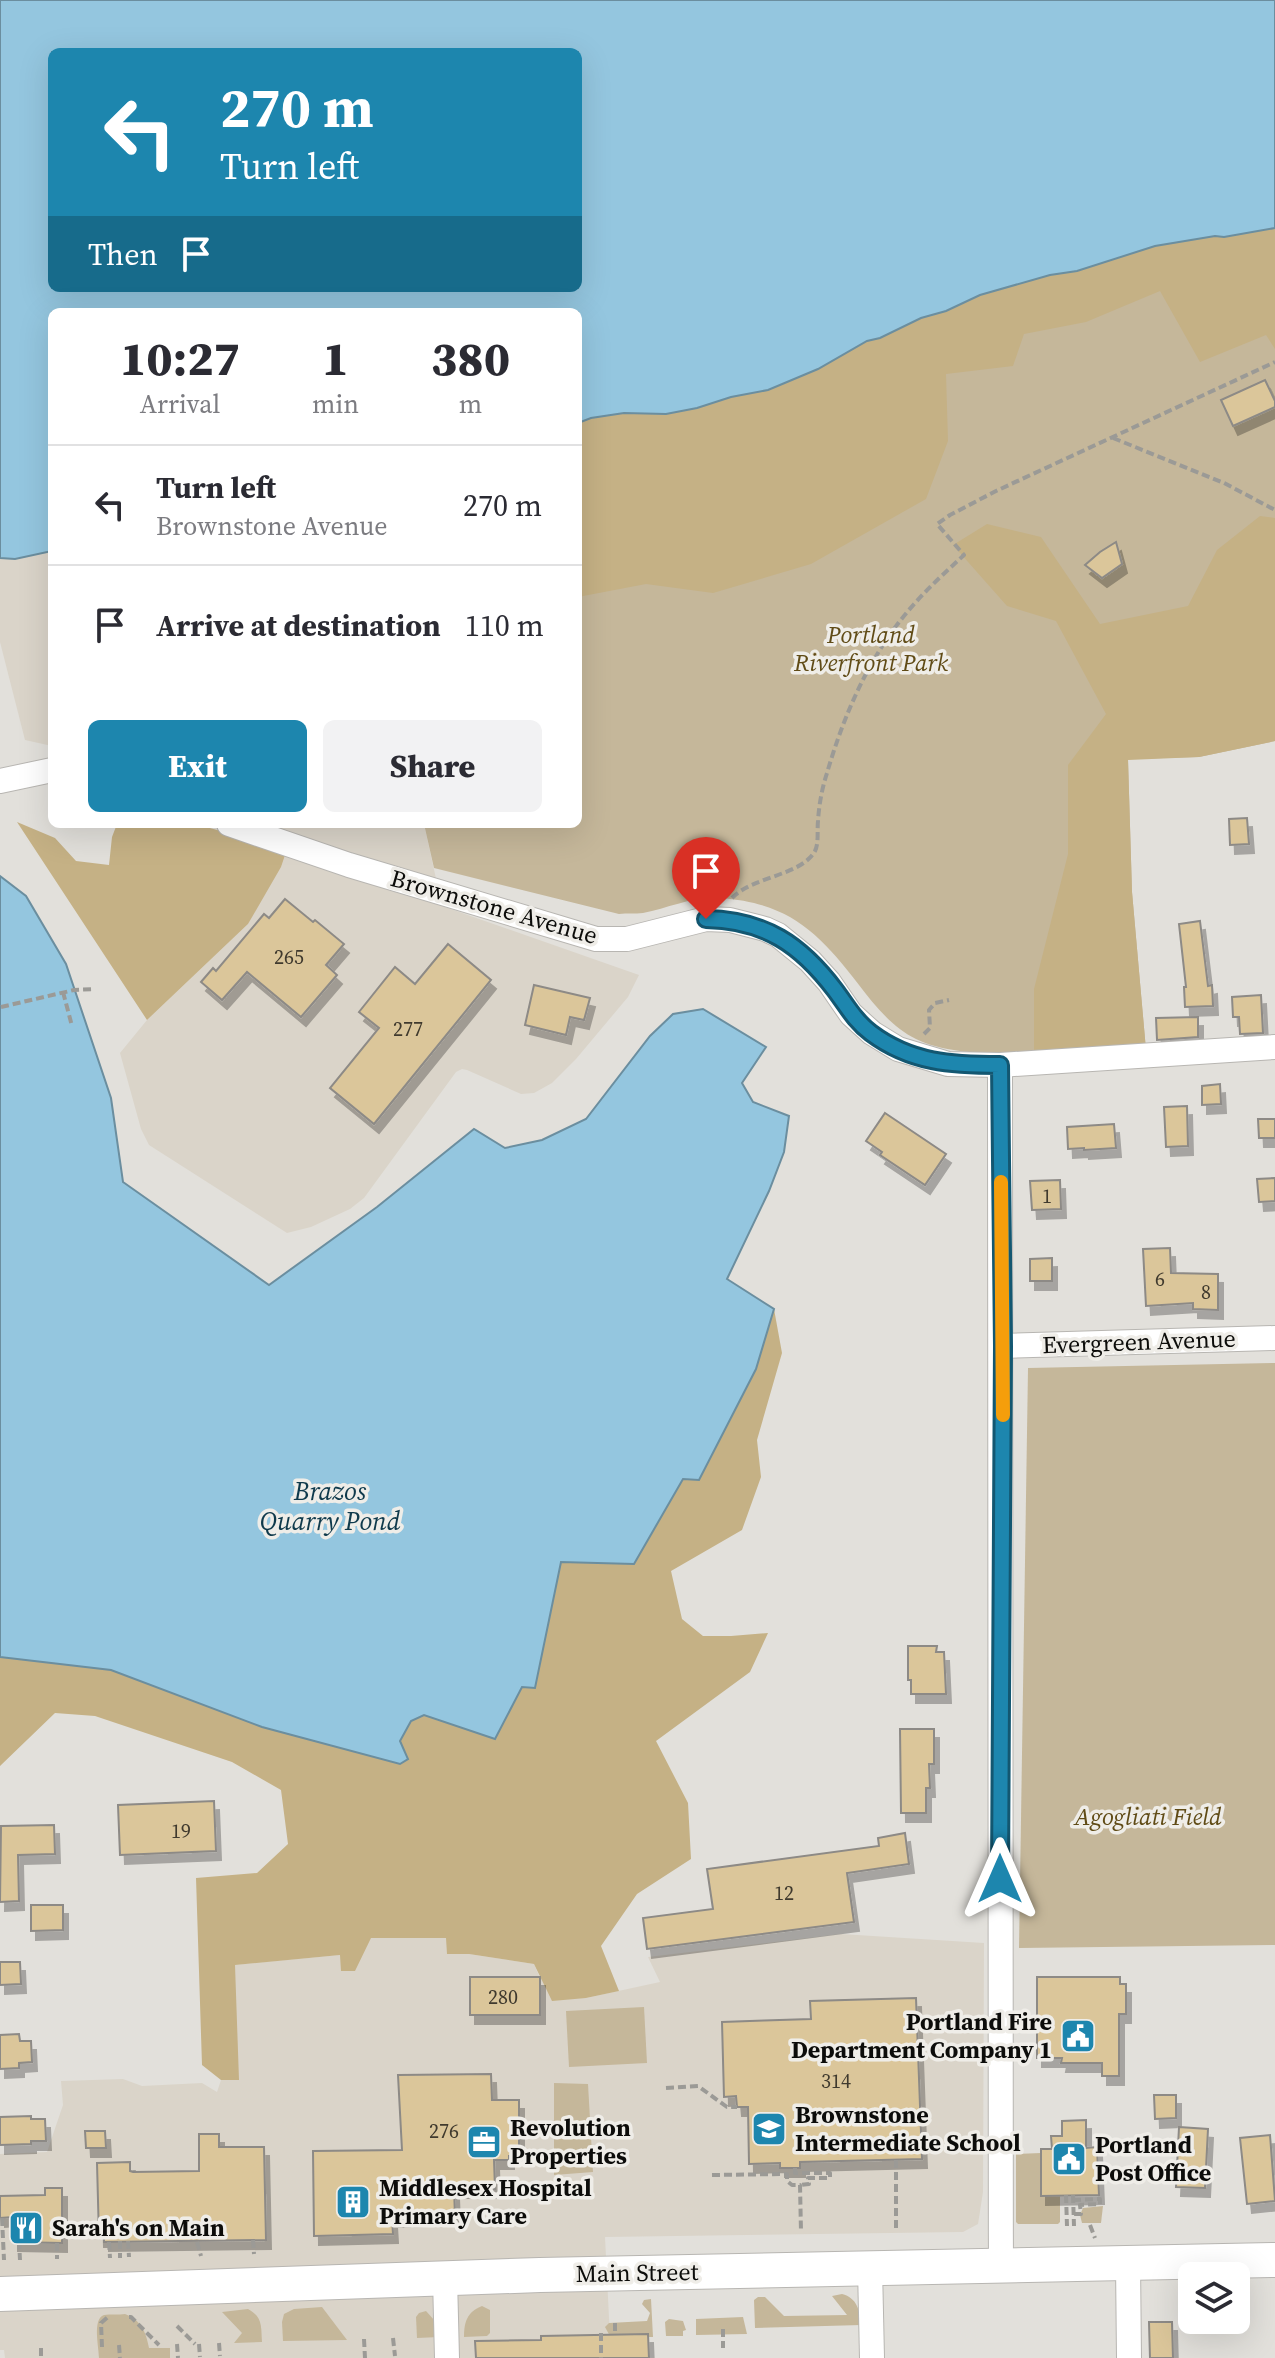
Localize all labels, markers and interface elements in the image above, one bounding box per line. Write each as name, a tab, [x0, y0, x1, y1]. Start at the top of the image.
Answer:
text: 270 m	[220, 69, 374, 146]
icon: left	[88, 80, 192, 184]
text: Turn left	[220, 142, 359, 191]
icon: arrive	[174, 232, 218, 276]
text: Then	[88, 234, 158, 275]
text: 10:27	[120, 325, 240, 391]
text: 1	[322, 325, 349, 391]
text: 380	[431, 325, 510, 391]
text: Arrival	[140, 386, 220, 422]
text: min	[312, 386, 359, 422]
text: m	[459, 386, 482, 422]
text: Turn left	[156, 467, 276, 508]
icon: left	[88, 483, 132, 527]
text: 270 m	[463, 485, 542, 526]
text: Brownstone Avenue	[156, 508, 387, 544]
icon: arrive	[88, 603, 132, 647]
text: Arrive at destination	[156, 605, 441, 646]
text: 110 m	[465, 605, 544, 646]
park label: Portland Riverfront Park	[793, 618, 949, 679]
button: Exit	[88, 720, 307, 812]
button: Share	[323, 720, 542, 812]
pin	[672, 837, 740, 919]
icon: arrive	[684, 849, 728, 893]
street label: Brownstone Avenue	[387, 861, 601, 952]
house number: 265	[274, 943, 304, 971]
house number: 277	[393, 1015, 423, 1043]
house number: 1	[1042, 1182, 1052, 1210]
house number: 6	[1155, 1265, 1165, 1293]
house number: 8	[1201, 1278, 1211, 1306]
street label: Evergreen Avenue	[1042, 1322, 1236, 1361]
water label: Brazos Quarry Pond	[260, 1473, 401, 1539]
park label: Agogliati Field	[1072, 1800, 1222, 1833]
house number: 19	[171, 1817, 191, 1845]
position arrow	[958, 1837, 1042, 1921]
house number: 12	[774, 1879, 794, 1907]
house number: 280	[488, 1983, 518, 2011]
place label: Portland Fire Department Company 1	[791, 2005, 1052, 2066]
public building icon: Portland Fire Department Company 1	[1059, 2017, 1097, 2055]
house number: 314	[821, 2067, 851, 2095]
place label: Brownstone Intermediate School	[795, 2098, 1021, 2159]
school or university icon: Brownstone Intermediate School	[750, 2110, 788, 2148]
place label: Revolution Properties	[510, 2111, 631, 2172]
house number: 276	[429, 2117, 459, 2145]
office icon: Revolution Properties	[465, 2123, 503, 2161]
place label: Portland Post Office	[1095, 2128, 1211, 2189]
public building icon: Portland Post Office	[1050, 2140, 1088, 2178]
place label: Middlesex Hospital Primary Care	[379, 2171, 592, 2232]
building icon: Middlesex Hospital Primary Care	[334, 2183, 372, 2221]
restaurant icon: Sarah's on Main	[7, 2209, 45, 2247]
place label: Sarah's on Main	[52, 2211, 225, 2244]
street label: Main Street	[575, 2255, 699, 2290]
map controls	[1178, 2262, 1250, 2334]
button: layers	[1178, 2262, 1250, 2334]

